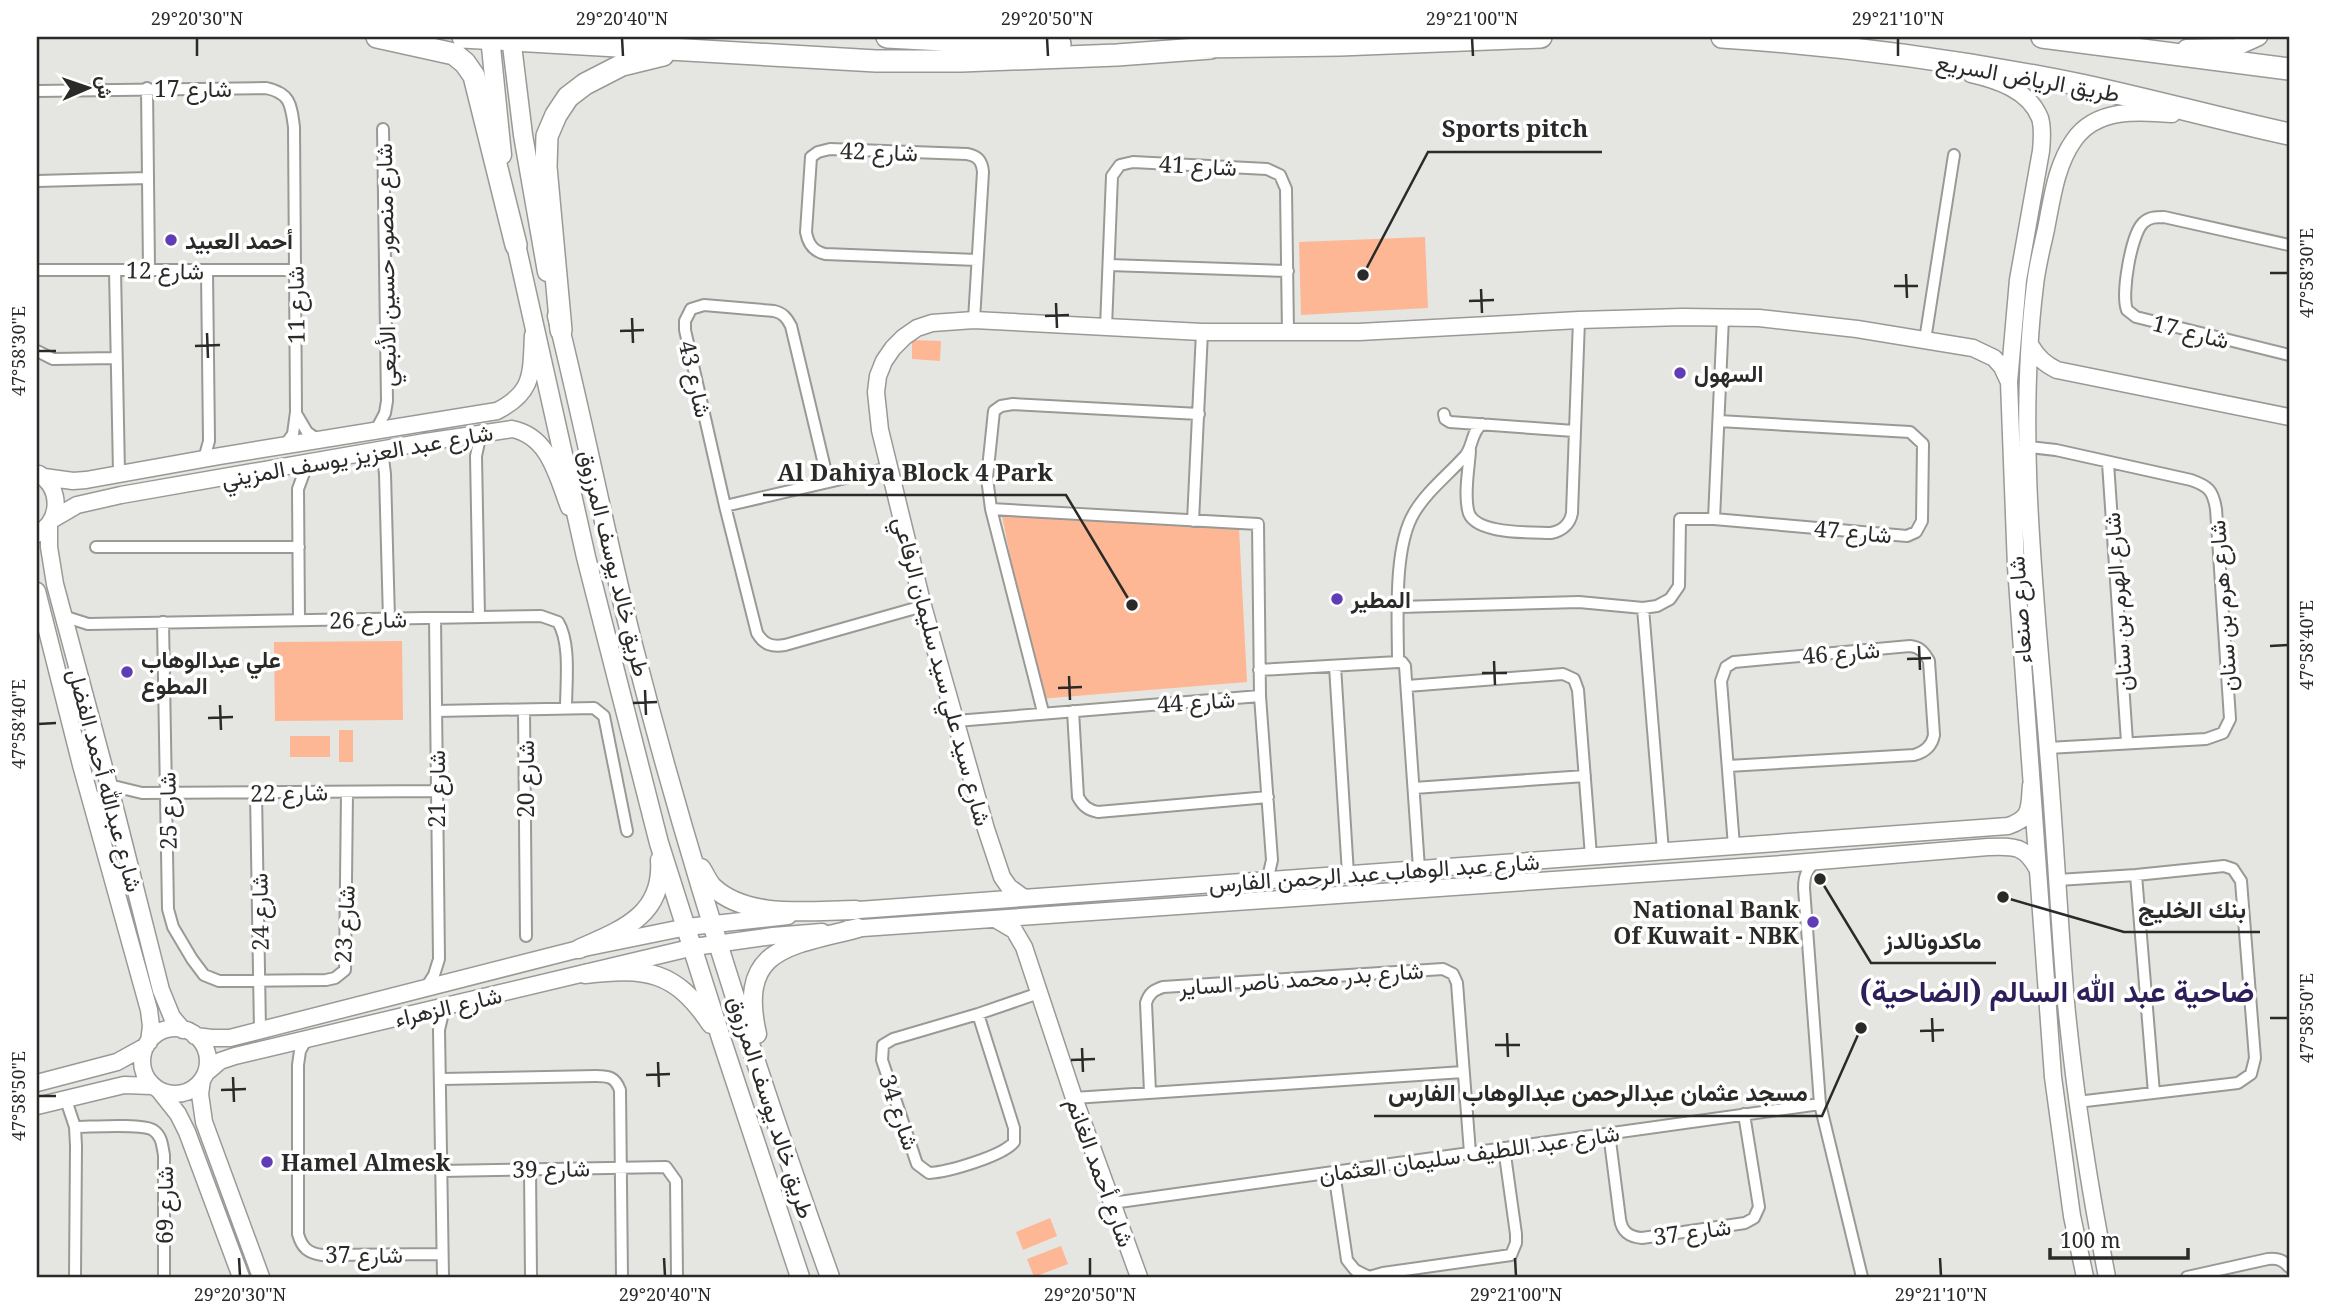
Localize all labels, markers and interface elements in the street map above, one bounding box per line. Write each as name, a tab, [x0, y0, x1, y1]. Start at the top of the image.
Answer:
text: 29°20'30"N	[151, 6, 244, 30]
text: 29°20'40"N	[576, 6, 669, 30]
text: 29°20'50"N	[1001, 6, 1094, 30]
text: 29°21'00"N	[1426, 6, 1519, 30]
text: 29°21'10"N	[1852, 6, 1945, 30]
street label: طريق الرياض السريع	[1933, 45, 2122, 110]
north arrow	[52, 52, 122, 122]
street label: شارع 17	[154, 72, 232, 105]
text: ش	[92, 76, 118, 99]
callout: Sports pitch	[1428, 107, 1602, 152]
text: Sports pitch	[1442, 111, 1588, 144]
street label: شارع 42	[839, 134, 919, 169]
street label: شارع منصور حسين الأنبعي	[367, 143, 407, 387]
street label: شارع 41	[1158, 147, 1238, 184]
place label: أحمد العبيد	[185, 224, 293, 256]
text: 47°58'30"E	[2294, 228, 2318, 318]
marker: أحمد العبيد	[163, 232, 179, 248]
street label: شارع 12	[126, 253, 204, 288]
street label: شارع 11	[278, 266, 313, 344]
text: 47°58'30"E	[6, 306, 30, 396]
street label: شارع 17	[2149, 306, 2233, 357]
street label: شارع 43	[671, 337, 720, 421]
place label: السهول	[1694, 357, 1763, 389]
marker: السهول	[1672, 365, 1688, 381]
street label: شارع عبد العزيز يوسف المزيني	[219, 415, 496, 499]
street label: طريق خالد يوسف المرزوق	[571, 446, 659, 680]
callout: Al Dahiya Block 4 Park	[763, 450, 1066, 495]
text: Al Dahiya Block 4 Park	[777, 455, 1053, 488]
street label: شارع الهرم بن سنان	[2095, 511, 2140, 693]
street label: شارع 47	[1813, 512, 1893, 551]
street label: شارع سيد علي سيد سليمان الرفاعي	[882, 513, 1000, 830]
street label: شارع هرم بن سنان	[2200, 519, 2245, 693]
street label: شارع صنعاء	[1999, 555, 2040, 665]
place label: المطير	[1350, 583, 1411, 615]
marker: المطير	[1329, 591, 1345, 607]
text: 47°58'40"E	[2294, 600, 2318, 690]
street label: شارع 26	[329, 602, 407, 637]
street label: شارع 46	[1801, 633, 1881, 672]
place label: علي عبدالوهاب المطوع	[141, 643, 281, 702]
marker: علي عبدالوهاب المطوع	[119, 664, 135, 680]
street label: شارع عبدالله أحمد الفضل	[60, 665, 151, 896]
text: 47°58'40"E	[6, 679, 30, 769]
street label: شارع 44	[1156, 682, 1236, 721]
street label: شارع 20	[509, 740, 542, 818]
street label: شارع 21	[420, 750, 453, 828]
street label: شارع 25	[150, 772, 185, 850]
street label: شارع 22	[250, 775, 328, 810]
street label: شارع عبد الوهاب عبد الرحمن الفارس	[1207, 844, 1541, 901]
street label: شارع 24	[242, 873, 277, 951]
street label: شارع 23	[326, 884, 363, 964]
callout: بنك الخليج	[2124, 887, 2260, 932]
text: بنك الخليج	[2138, 892, 2246, 927]
place label: National Bank Of Kuwait - NBK	[1613, 893, 1799, 951]
marker: National Bank Of Kuwait - NBK	[1805, 914, 1821, 930]
callout: ماكدونالدز	[1871, 918, 1996, 963]
text: ماكدونالدز	[1883, 923, 1982, 956]
street label: شارع بدر محمد ناصر الساير	[1177, 953, 1425, 1004]
district label: ضاحية عبد الله السالم (الضاحية)	[1860, 970, 2254, 1011]
text: 47°58'50"E	[2294, 973, 2318, 1063]
street label: شارع الزهراء	[391, 978, 505, 1035]
street label: طريق خالد يوسف المرزوق	[721, 991, 823, 1223]
text: 47°58'50"E	[6, 1051, 30, 1141]
street label: شارع 34	[871, 1070, 928, 1154]
callout: مسجد عثمان عبدالرحمن عبدالوهاب الفارس	[1374, 1071, 1822, 1116]
text: مسجد عثمان عبدالرحمن عبدالوهاب الفارس	[1388, 1075, 1808, 1108]
street label: شارع أحمد الغانم	[1058, 1093, 1143, 1251]
street label: شارع عبد اللطيف سليمان العثمان	[1316, 1116, 1622, 1191]
place label: Hamel Almesk	[281, 1146, 451, 1178]
street label: شارع 39	[512, 1151, 590, 1186]
marker: Hamel Almesk	[259, 1154, 275, 1170]
street label: شارع 69	[148, 1166, 181, 1244]
street label: شارع 37	[1651, 1210, 1733, 1253]
scale bar	[2050, 1216, 2188, 1260]
text: 100 m	[2060, 1226, 2121, 1254]
street label: شارع 37	[325, 1238, 403, 1271]
text: 29°20'30"N	[194, 1282, 287, 1306]
text: 29°20'40"N	[619, 1282, 712, 1306]
text: 29°20'50"N	[1044, 1282, 1137, 1306]
text: 29°21'00"N	[1470, 1282, 1563, 1306]
text: 29°21'10"N	[1895, 1282, 1988, 1306]

